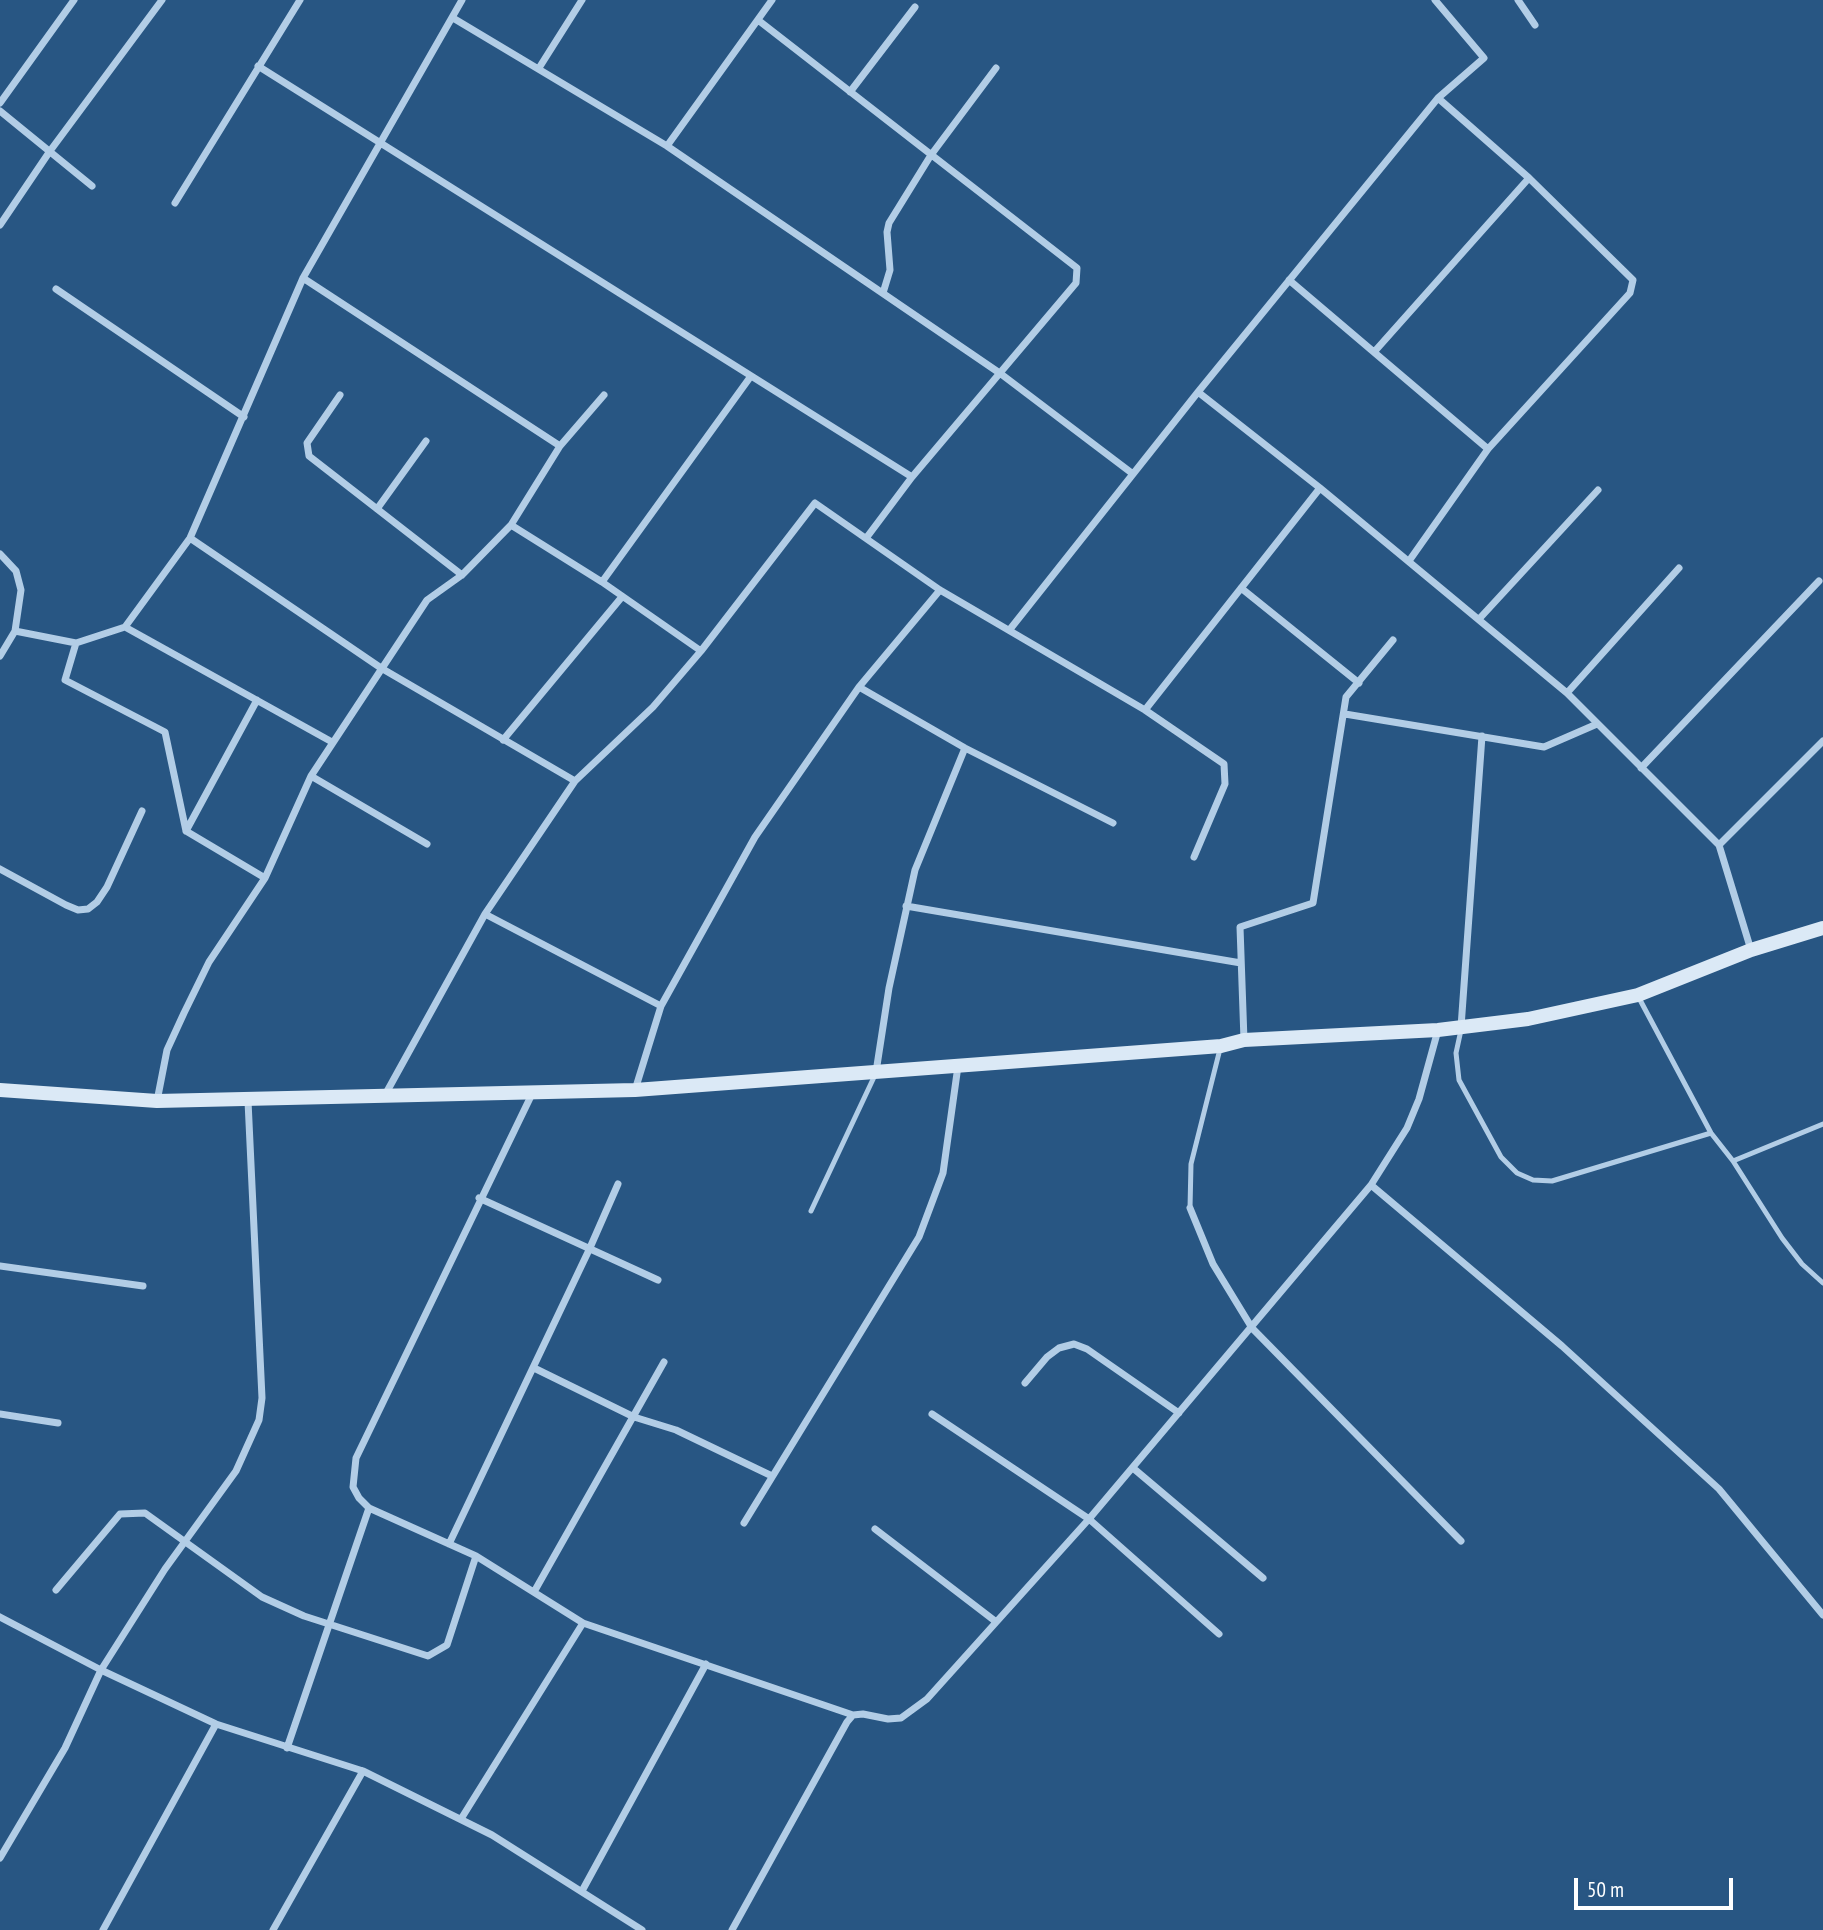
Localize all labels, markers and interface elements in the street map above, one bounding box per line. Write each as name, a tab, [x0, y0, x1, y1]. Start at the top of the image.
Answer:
scale bar	[1578, 1864, 1737, 1908]
text: 50 m	[1587, 1876, 1624, 1903]

